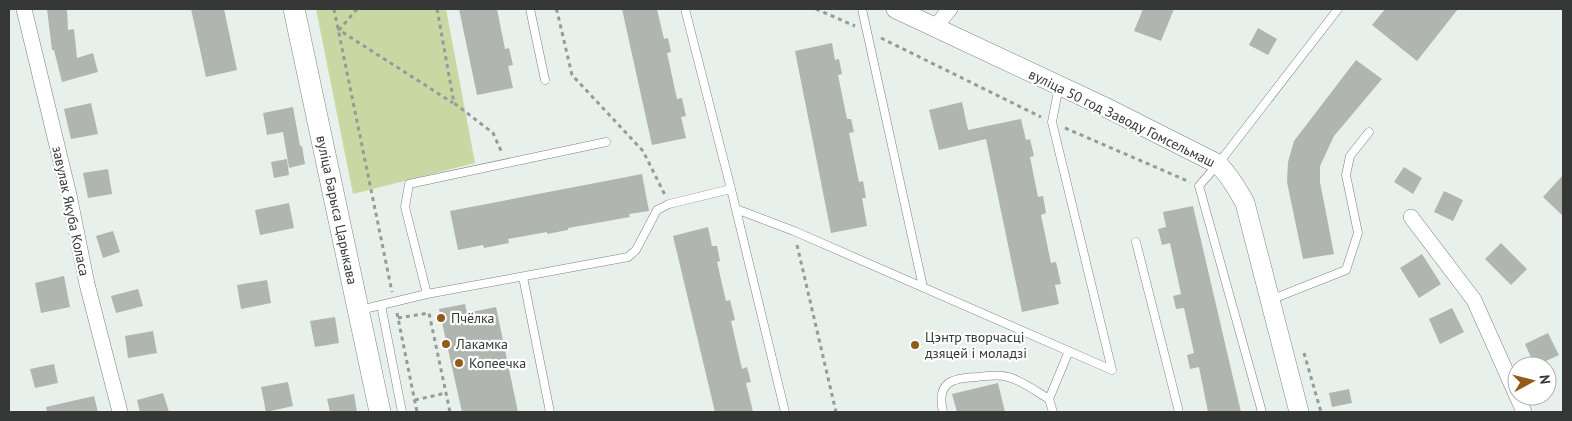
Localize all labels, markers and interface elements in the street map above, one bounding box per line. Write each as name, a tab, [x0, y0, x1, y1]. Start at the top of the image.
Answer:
street label: вуліца 50 год Заводу Гомсельмаш	[1026, 65, 1218, 171]
street label: вуліца Барыса Царыкава	[312, 134, 362, 286]
street label: завулак Якуба Коласа	[48, 144, 94, 278]
place label: Пчёлка	[451, 309, 495, 327]
marker: Пчёлка	[435, 312, 447, 324]
place label: Цэнтр творчасці дзяцей і моладзі	[925, 328, 1027, 362]
place label: Лакамка	[455, 335, 508, 353]
marker: Лакамка	[440, 338, 452, 350]
marker: Цэнтр творчасці дзяцей і моладзі	[909, 339, 921, 351]
place label: Копеечка	[469, 354, 526, 372]
north arrow	[1507, 356, 1557, 406]
marker: Копеечка	[453, 357, 465, 369]
text: N	[1535, 374, 1554, 385]

